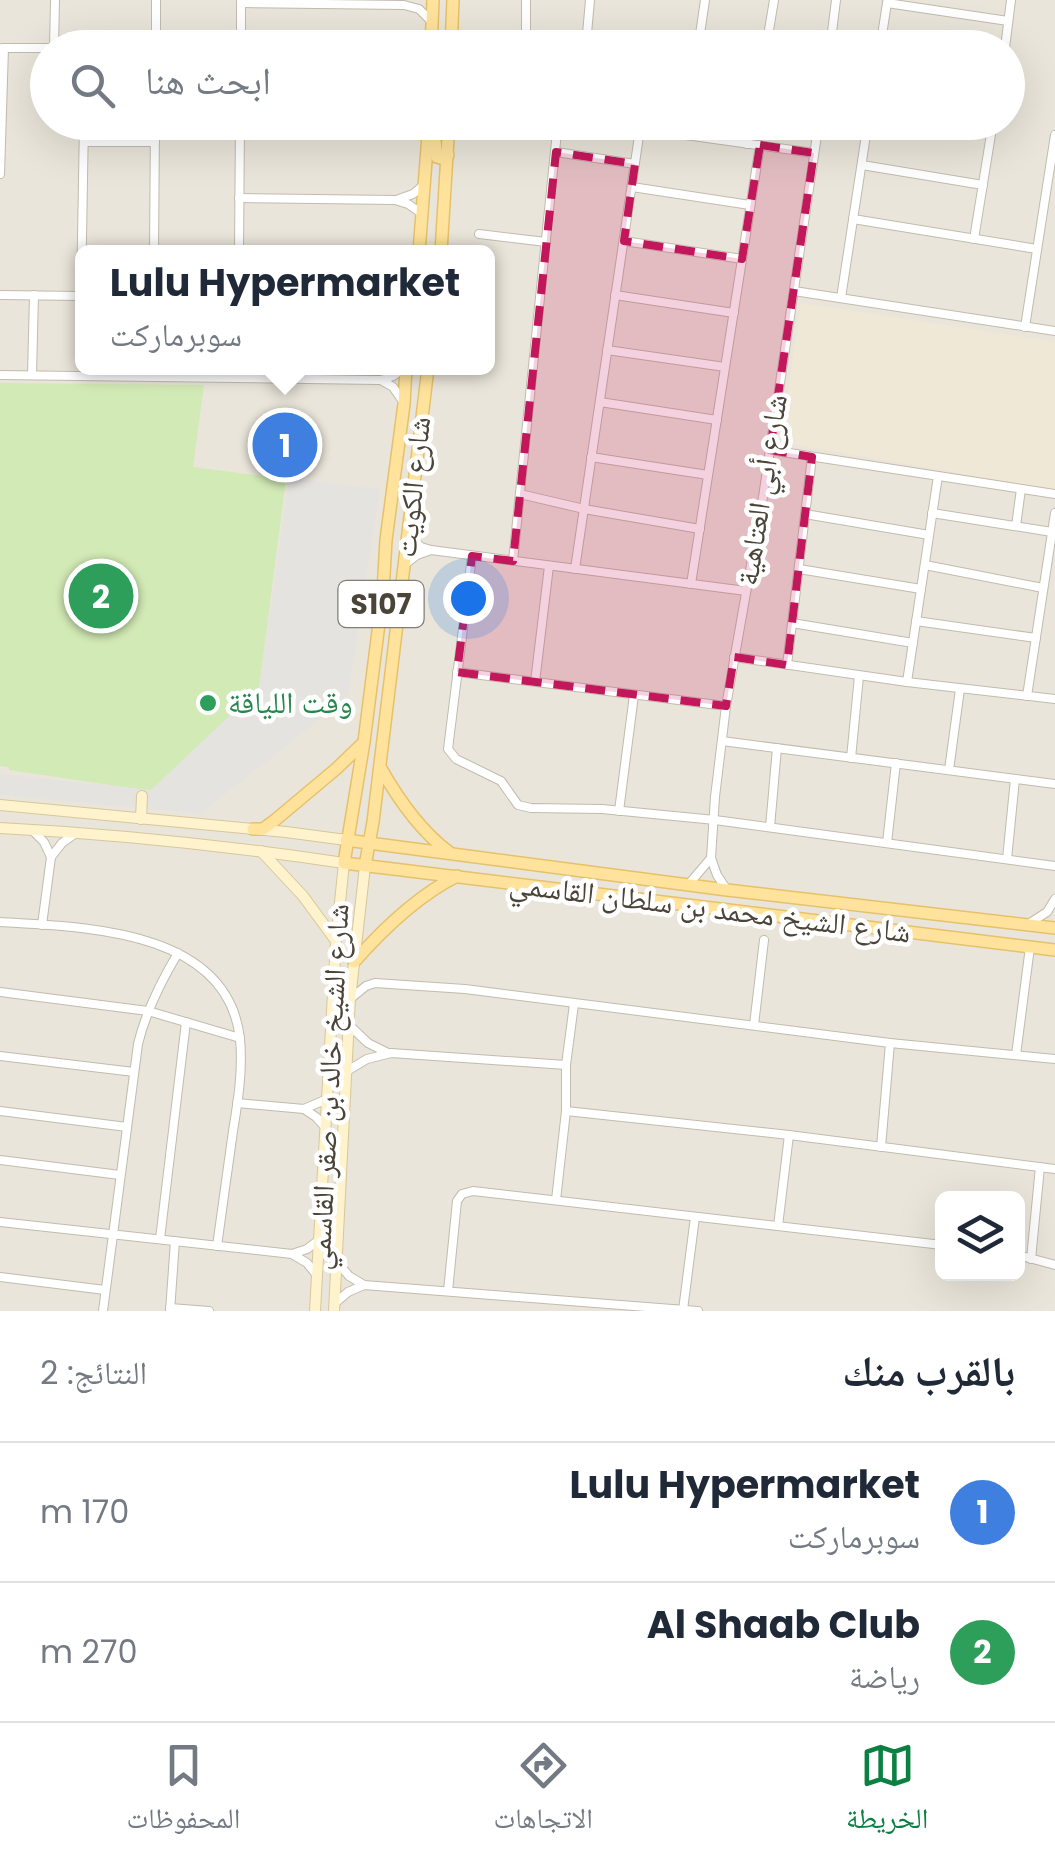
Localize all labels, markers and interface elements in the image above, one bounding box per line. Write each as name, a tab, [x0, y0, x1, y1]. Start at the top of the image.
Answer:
search box	[30, 30, 1025, 140]
text: ابحث هنا	[145, 54, 271, 107]
icon: search	[65, 58, 120, 113]
popup	[75, 245, 495, 375]
text: Lulu Hypermarket	[110, 256, 460, 309]
text: سوبرماركت	[110, 312, 242, 357]
street label: شارع أبي العتاهية	[725, 391, 800, 589]
pin: 1	[252, 408, 318, 482]
street label: شارع الكويت	[384, 415, 441, 559]
pin: 2	[68, 558, 134, 634]
your location	[443, 573, 494, 624]
road number: S107	[338, 581, 424, 627]
place label: وقت اللياقة	[228, 681, 353, 724]
marker: وقت اللياقة	[197, 692, 219, 714]
street label: شارع الشيخ محمد بن سلطان القاسمي	[507, 862, 913, 956]
street label: شارع الشيخ خالد بن صقر القاسمي	[297, 903, 362, 1272]
map controls	[935, 1191, 1025, 1281]
button: layers	[935, 1191, 1025, 1281]
text: بالقرب منك	[842, 1342, 1015, 1401]
text: النتائج: 2	[40, 1350, 147, 1395]
text: Lulu Hypermarket	[569, 1458, 920, 1511]
text: 170 m	[40, 1489, 129, 1534]
text: 1	[976, 1489, 989, 1534]
text: سوبرماركت	[788, 1514, 920, 1559]
text: Al Shaab Club	[647, 1598, 920, 1651]
text: 270 m	[40, 1629, 137, 1674]
text: 2	[973, 1629, 992, 1674]
text: رياضة	[849, 1654, 920, 1699]
tab: المحفوظات	[127, 1738, 240, 1846]
tab: الاتجاهات	[494, 1738, 593, 1846]
tab: الخريطة	[846, 1738, 928, 1846]

